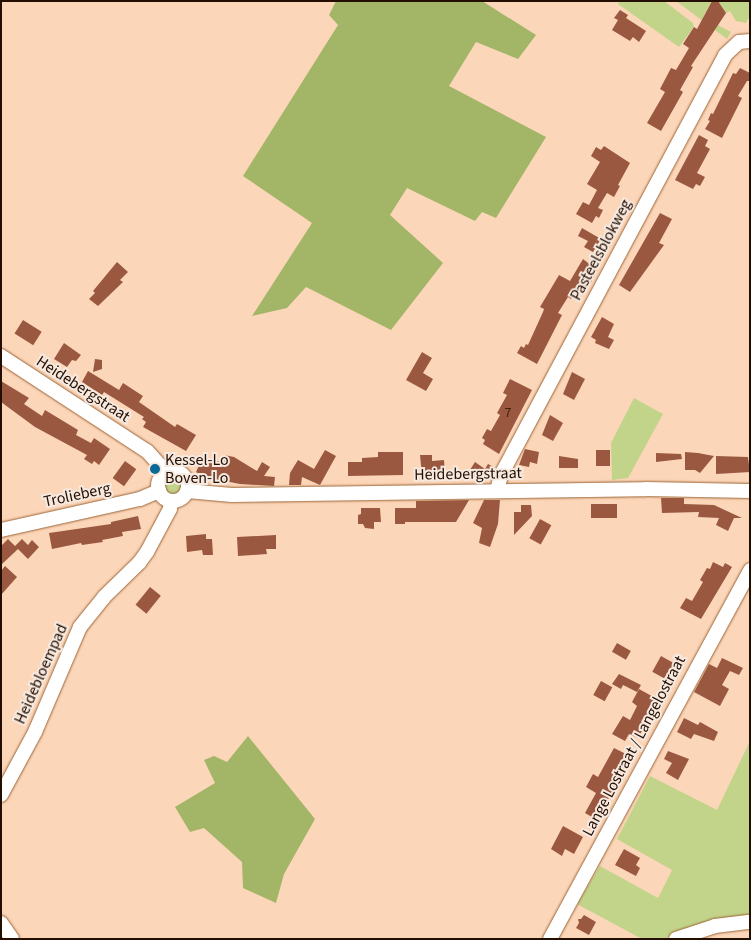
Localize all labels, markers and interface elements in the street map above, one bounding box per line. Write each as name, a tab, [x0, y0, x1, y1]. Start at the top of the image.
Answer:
street label: Pasteelsblokweg	[566, 196, 636, 304]
street label: Heidebergstraat	[33, 352, 133, 426]
house number: 7	[505, 405, 511, 421]
place label: Kessel-Lo Boven-Lo	[165, 450, 229, 488]
marker: Kessel-Lo Boven-Lo	[149, 463, 161, 475]
street label: Heidebergstraat	[414, 463, 522, 485]
street label: Trolieberg	[42, 479, 112, 511]
street label: Heidebloempad	[10, 621, 72, 727]
street label: Lange Lostraat / Langelostraat	[578, 653, 690, 839]

